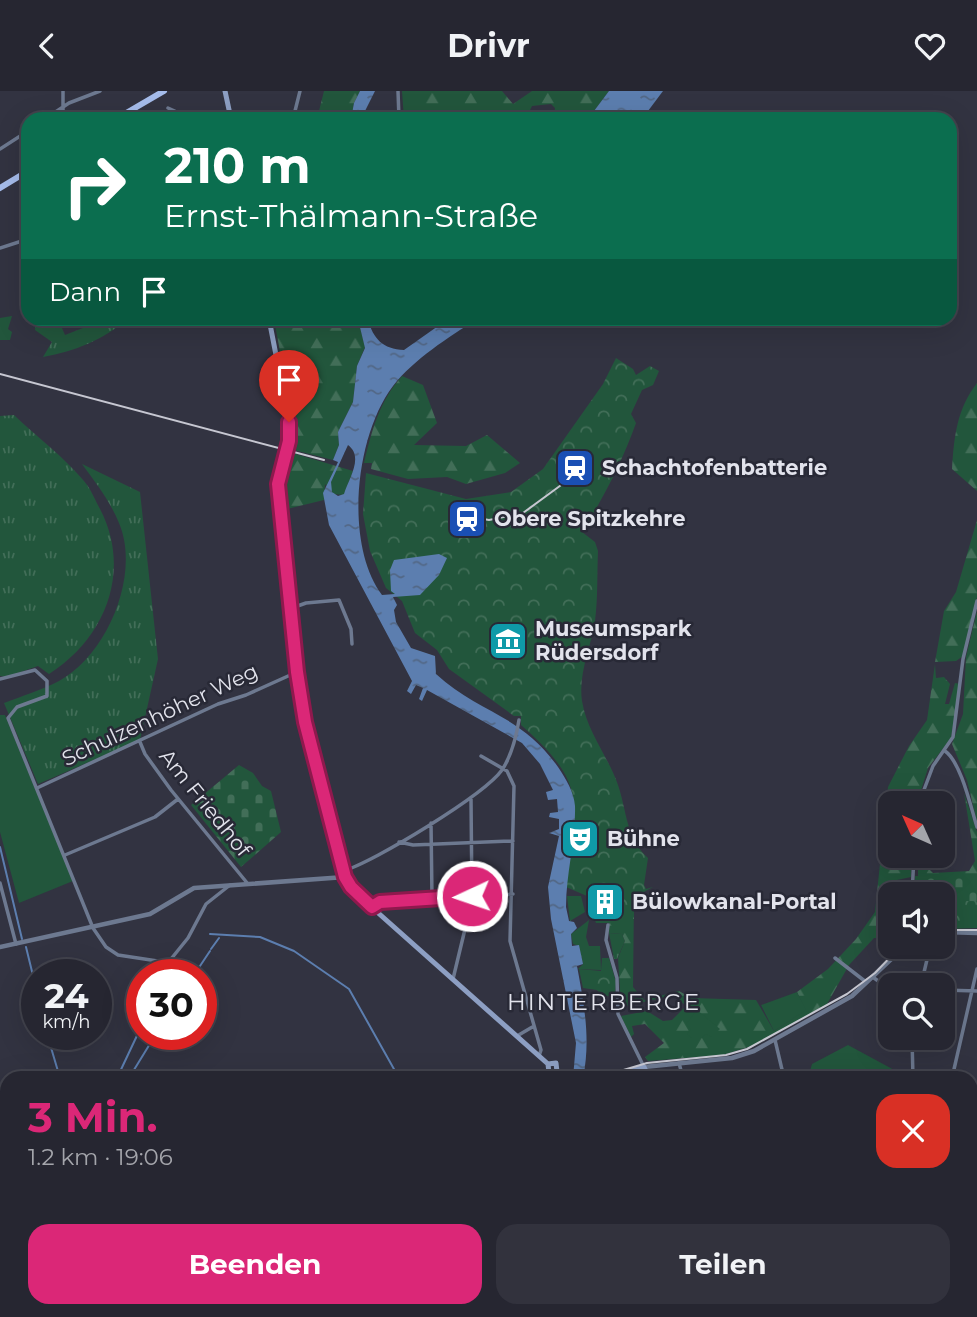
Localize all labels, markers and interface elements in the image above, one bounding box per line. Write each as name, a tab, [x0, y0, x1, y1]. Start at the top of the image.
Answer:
text: Drivr	[447, 26, 530, 65]
icon: back	[28, 27, 66, 65]
icon: heart	[911, 27, 949, 65]
text: 210 m	[164, 136, 311, 195]
icon: right	[49, 140, 140, 231]
text: Ernst-Thälmann-Straße	[164, 196, 538, 235]
icon: arrive	[135, 273, 173, 311]
text: Dann	[49, 276, 121, 308]
pin	[259, 350, 319, 422]
icon: arrive	[270, 361, 308, 399]
station icon: Schachtofenbatterie	[554, 447, 596, 489]
place label: Schachtofenbatterie	[602, 455, 827, 480]
station icon: Obere Spitzkehre	[446, 498, 488, 540]
place label: Obere Spitzkehre	[494, 506, 685, 531]
place label: Museumspark Rüdersdorf	[535, 616, 692, 665]
museum icon: Museumspark Rüdersdorf	[487, 620, 529, 662]
street label: Schulzenhöher Weg	[58, 658, 262, 771]
street label: Am Friedhof	[154, 744, 257, 862]
north arrow	[878, 791, 956, 868]
map controls	[878, 791, 955, 1050]
theatre icon: Bühne	[559, 818, 601, 860]
place label: Bühne	[607, 826, 680, 851]
position arrow	[435, 859, 509, 933]
building icon: Bülowkanal-Portal	[584, 881, 626, 923]
button: sound	[878, 882, 955, 959]
place label: Bülowkanal-Portal	[632, 889, 837, 914]
speed limit sign: 30	[126, 959, 217, 1050]
button: search	[878, 973, 955, 1050]
text: 24	[44, 974, 89, 1017]
district label: HINTERBERGE	[507, 988, 701, 1016]
text: km/h	[42, 1011, 91, 1033]
text: 3 Min.	[28, 1091, 158, 1143]
button: close	[876, 1094, 950, 1168]
text: 1.2 km · 19:06	[28, 1143, 173, 1171]
button: Beenden	[28, 1224, 482, 1304]
button: Teilen	[496, 1224, 950, 1304]

